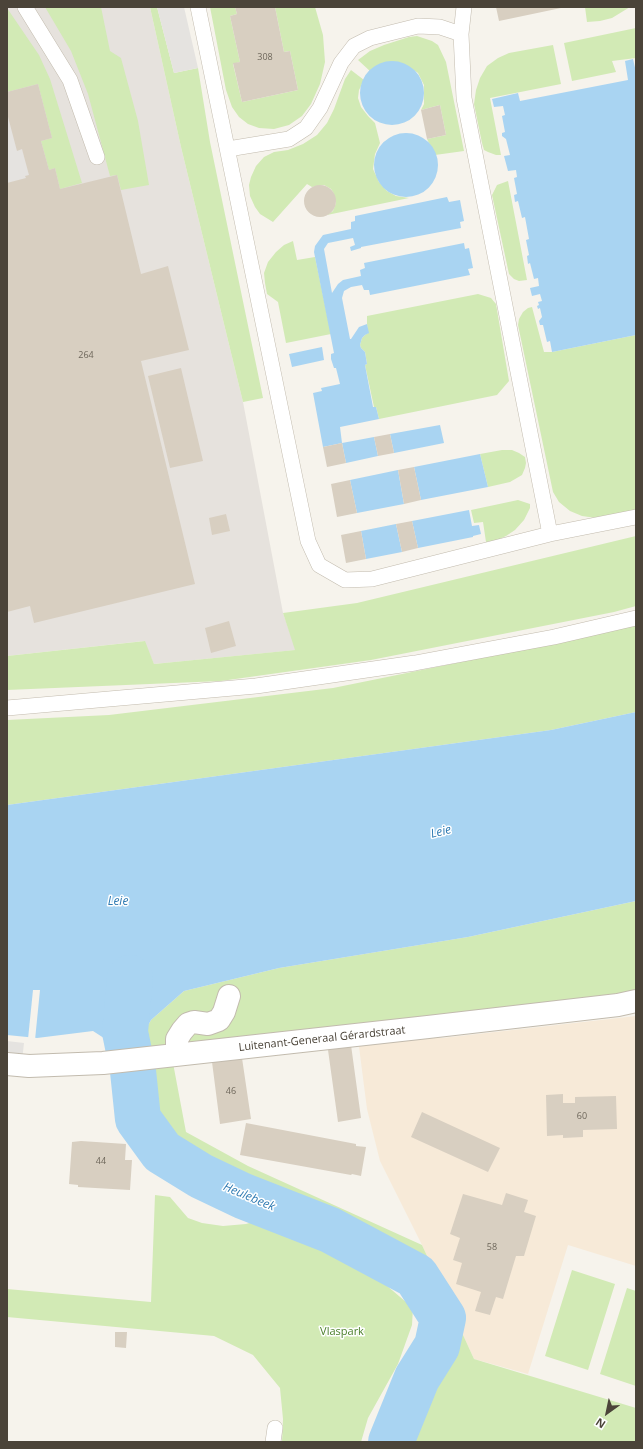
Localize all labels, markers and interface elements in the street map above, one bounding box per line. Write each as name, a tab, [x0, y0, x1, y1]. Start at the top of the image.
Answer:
house number: 308	[257, 52, 273, 62]
house number: 264	[78, 350, 94, 360]
water label: Leie	[429, 823, 453, 841]
water label: Leie	[108, 895, 128, 909]
street label: Luitenant-Generaal Gérardstraat	[238, 1024, 406, 1054]
house number: 46	[226, 1086, 236, 1096]
house number: 60	[577, 1111, 587, 1121]
house number: 44	[96, 1156, 106, 1166]
water label: Heulebeek	[221, 1180, 277, 1214]
house number: 58	[487, 1242, 497, 1252]
park label: Vlaspark	[320, 1325, 364, 1339]
north arrow	[587, 1393, 627, 1433]
text: N	[592, 1415, 608, 1432]

